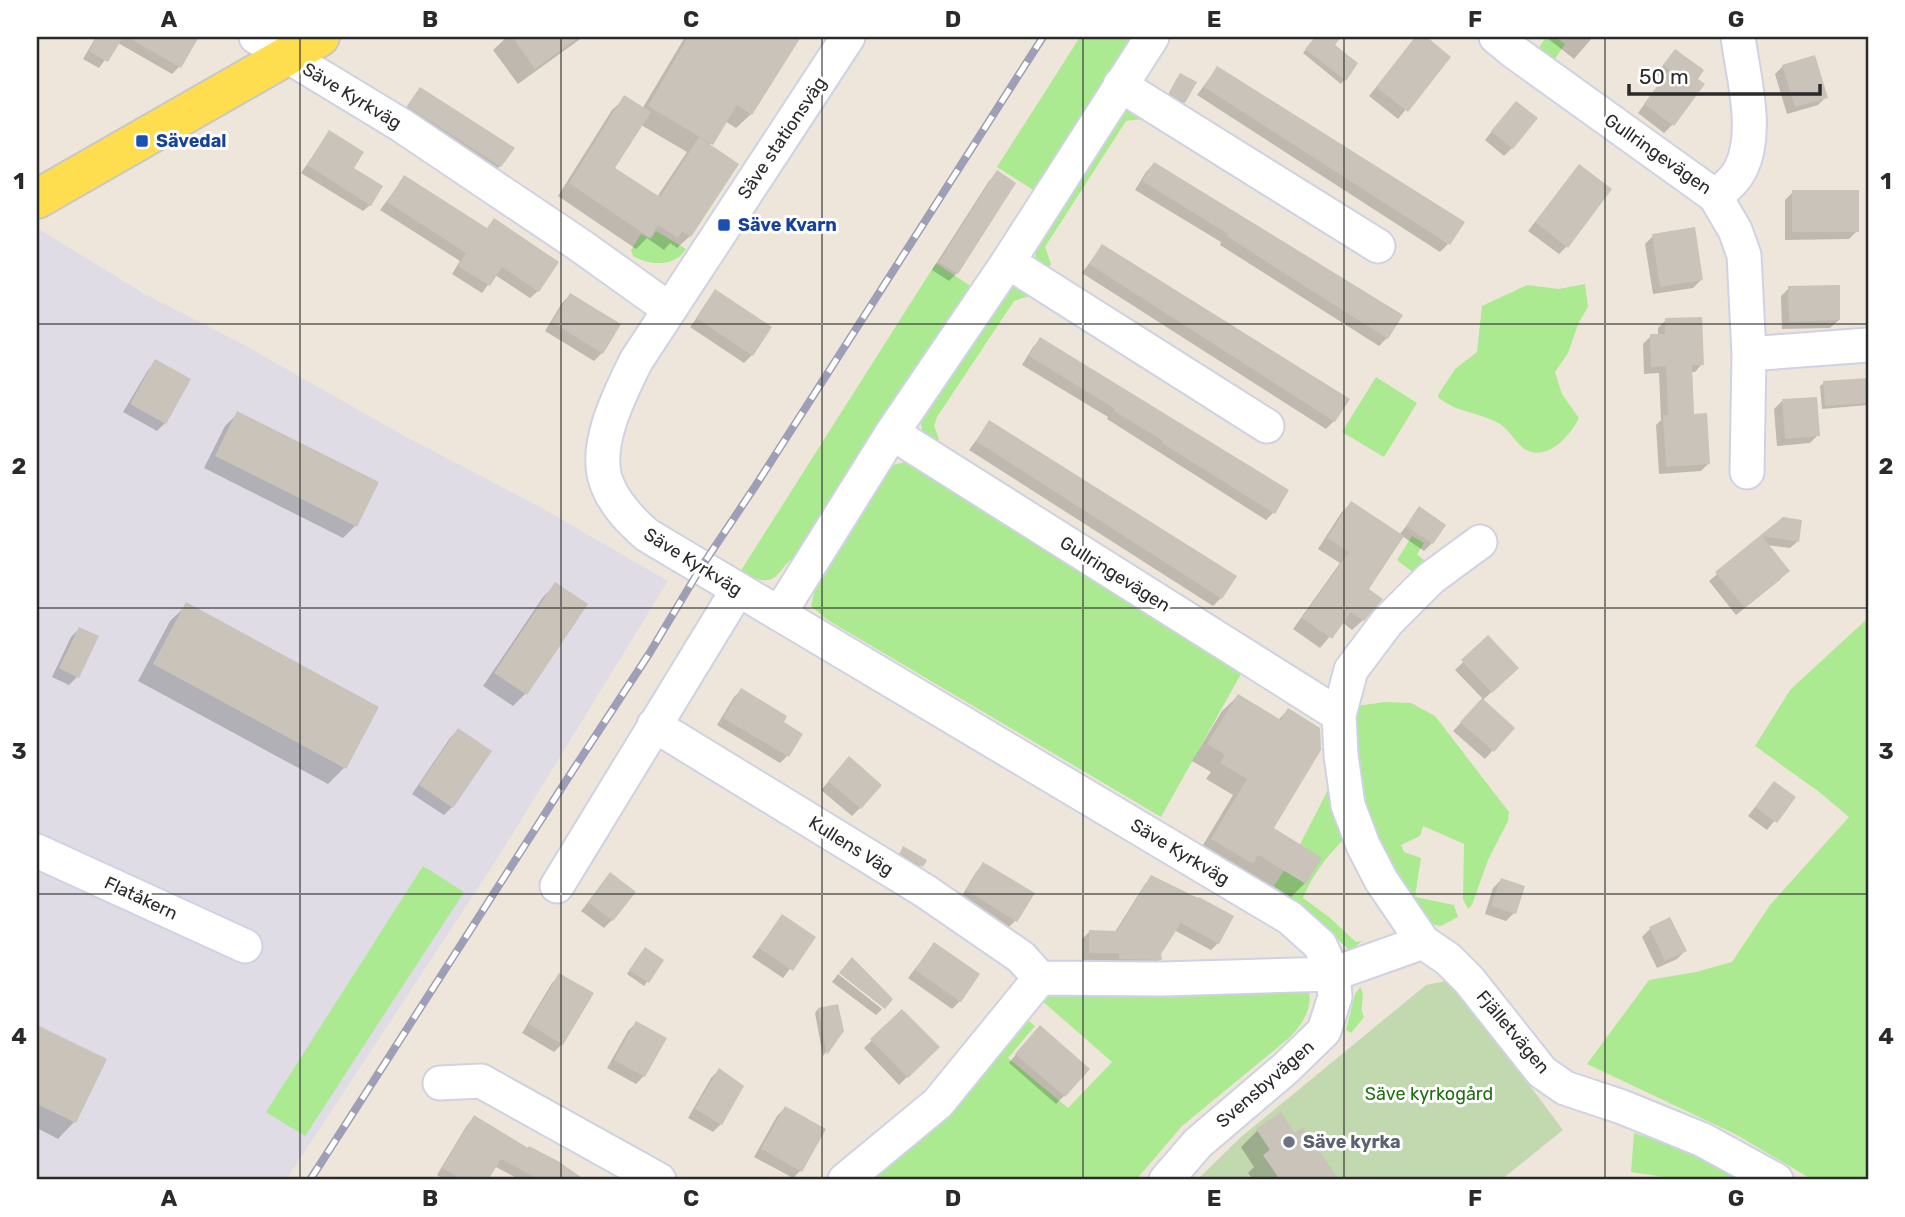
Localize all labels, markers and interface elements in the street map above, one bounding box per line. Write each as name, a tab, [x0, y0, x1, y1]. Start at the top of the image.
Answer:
text: A	[161, 5, 178, 33]
text: B	[422, 5, 438, 33]
text: C	[683, 5, 699, 33]
text: D	[945, 5, 961, 33]
text: E	[1207, 5, 1221, 33]
text: F	[1468, 5, 1482, 33]
text: G	[1728, 5, 1744, 33]
scale bar	[1629, 52, 1819, 96]
street label: Säve Kyrkväg	[299, 58, 405, 134]
text: 50 m	[1639, 64, 1689, 89]
street label: Säve stationsväg	[733, 73, 831, 203]
street label: Gullringevägen	[1600, 109, 1716, 199]
place label: Sävedal	[156, 130, 226, 152]
marker: Sävedal	[134, 133, 150, 149]
text: 1	[13, 167, 25, 195]
text: 1	[1880, 167, 1892, 195]
place label: Säve Kvarn	[738, 214, 837, 236]
marker: Säve Kvarn	[716, 217, 732, 233]
text: 2	[12, 452, 26, 480]
text: 2	[1879, 452, 1893, 480]
street label: Säve Kyrkväg	[640, 523, 746, 601]
street label: Gullringevägen	[1056, 531, 1174, 617]
text: 3	[11, 737, 27, 765]
text: 3	[1878, 737, 1894, 765]
street label: Kullens Väg	[805, 811, 897, 881]
street label: Säve Kyrkväg	[1127, 814, 1233, 890]
street label: Flatåkern	[101, 871, 181, 925]
street label: Fjälletvägen	[1472, 986, 1554, 1078]
text: 4	[11, 1022, 27, 1050]
text: 4	[1878, 1022, 1894, 1050]
street label: Svensbyvägen	[1212, 1036, 1318, 1132]
park label: Säve kyrkogård	[1365, 1083, 1493, 1105]
place label: Säve kyrka	[1303, 1131, 1401, 1153]
marker: Säve kyrka	[1281, 1134, 1297, 1150]
text: A	[161, 1184, 178, 1212]
text: B	[422, 1184, 438, 1212]
text: C	[683, 1184, 699, 1212]
text: D	[945, 1184, 961, 1212]
text: E	[1207, 1184, 1221, 1212]
text: F	[1468, 1184, 1482, 1212]
text: G	[1728, 1184, 1744, 1212]

